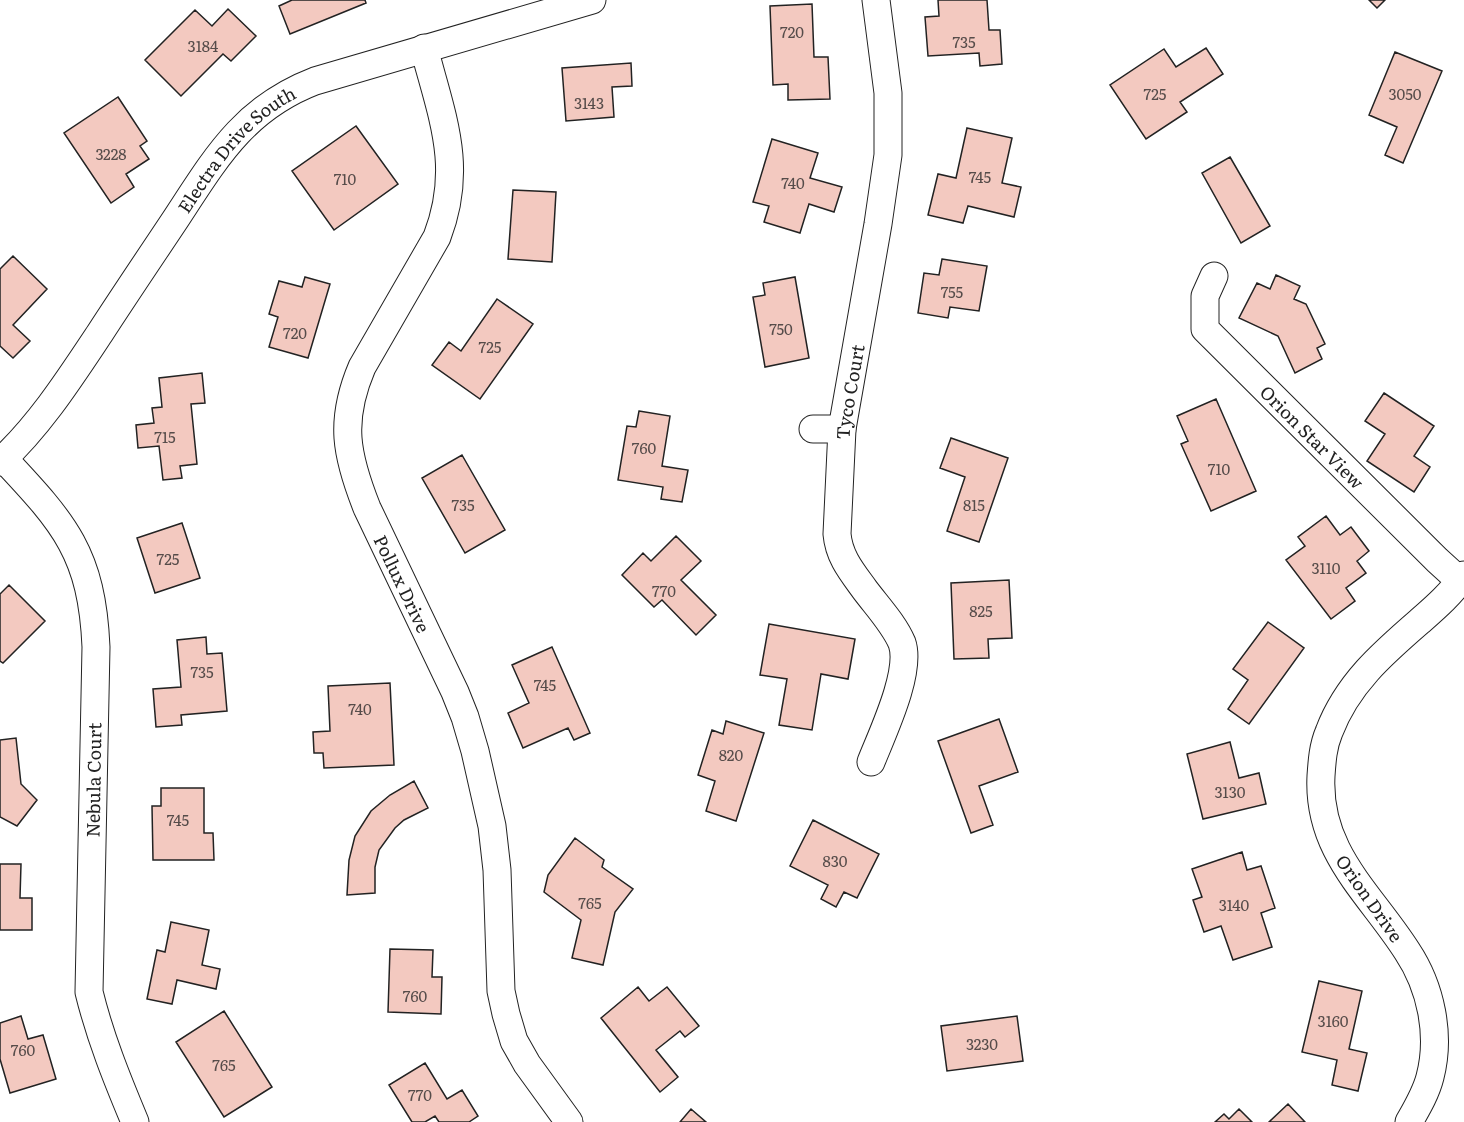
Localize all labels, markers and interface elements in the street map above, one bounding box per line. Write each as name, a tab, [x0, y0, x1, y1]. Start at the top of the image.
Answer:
house number: 720	[780, 20, 804, 43]
house number: 735	[952, 30, 976, 53]
house number: 3184	[188, 34, 218, 57]
street label: Electra Drive South	[170, 79, 300, 218]
house number: 725	[1144, 82, 1167, 105]
house number: 3050	[1388, 82, 1422, 105]
house number: 3143	[574, 91, 604, 114]
house number: 3228	[95, 142, 127, 165]
house number: 745	[969, 165, 992, 188]
house number: 710	[334, 167, 357, 190]
house number: 740	[781, 171, 805, 194]
house number: 755	[941, 280, 964, 303]
house number: 750	[769, 317, 793, 340]
house number: 720	[283, 321, 307, 344]
house number: 725	[479, 335, 502, 358]
street label: Tyco Court	[828, 341, 870, 440]
street label: Orion Star View	[1255, 378, 1371, 495]
house number: 715	[154, 425, 176, 448]
house number: 760	[632, 436, 656, 459]
house number: 710	[1208, 457, 1231, 480]
house number: 735	[451, 493, 475, 516]
house number: 815	[963, 493, 985, 516]
street label: Pollux Drive	[368, 530, 438, 637]
house number: 725	[157, 547, 180, 570]
house number: 3110	[1311, 556, 1341, 579]
house number: 770	[652, 579, 676, 602]
house number: 825	[969, 599, 993, 622]
house number: 735	[190, 660, 214, 683]
house number: 745	[534, 673, 557, 696]
house number: 740	[348, 697, 372, 720]
street label: Nebula Court	[79, 722, 108, 838]
house number: 820	[719, 743, 743, 766]
house number: 3130	[1214, 780, 1246, 803]
house number: 745	[167, 808, 190, 831]
house number: 830	[822, 849, 848, 872]
street label: Orion Drive	[1330, 849, 1410, 947]
house number: 765	[578, 891, 602, 914]
house number: 3140	[1219, 893, 1250, 916]
house number: 760	[403, 984, 427, 1007]
house number: 3160	[1318, 1009, 1349, 1032]
house number: 3230	[966, 1032, 998, 1055]
house number: 760	[11, 1038, 35, 1061]
house number: 765	[212, 1053, 236, 1076]
house number: 770	[408, 1083, 432, 1106]

